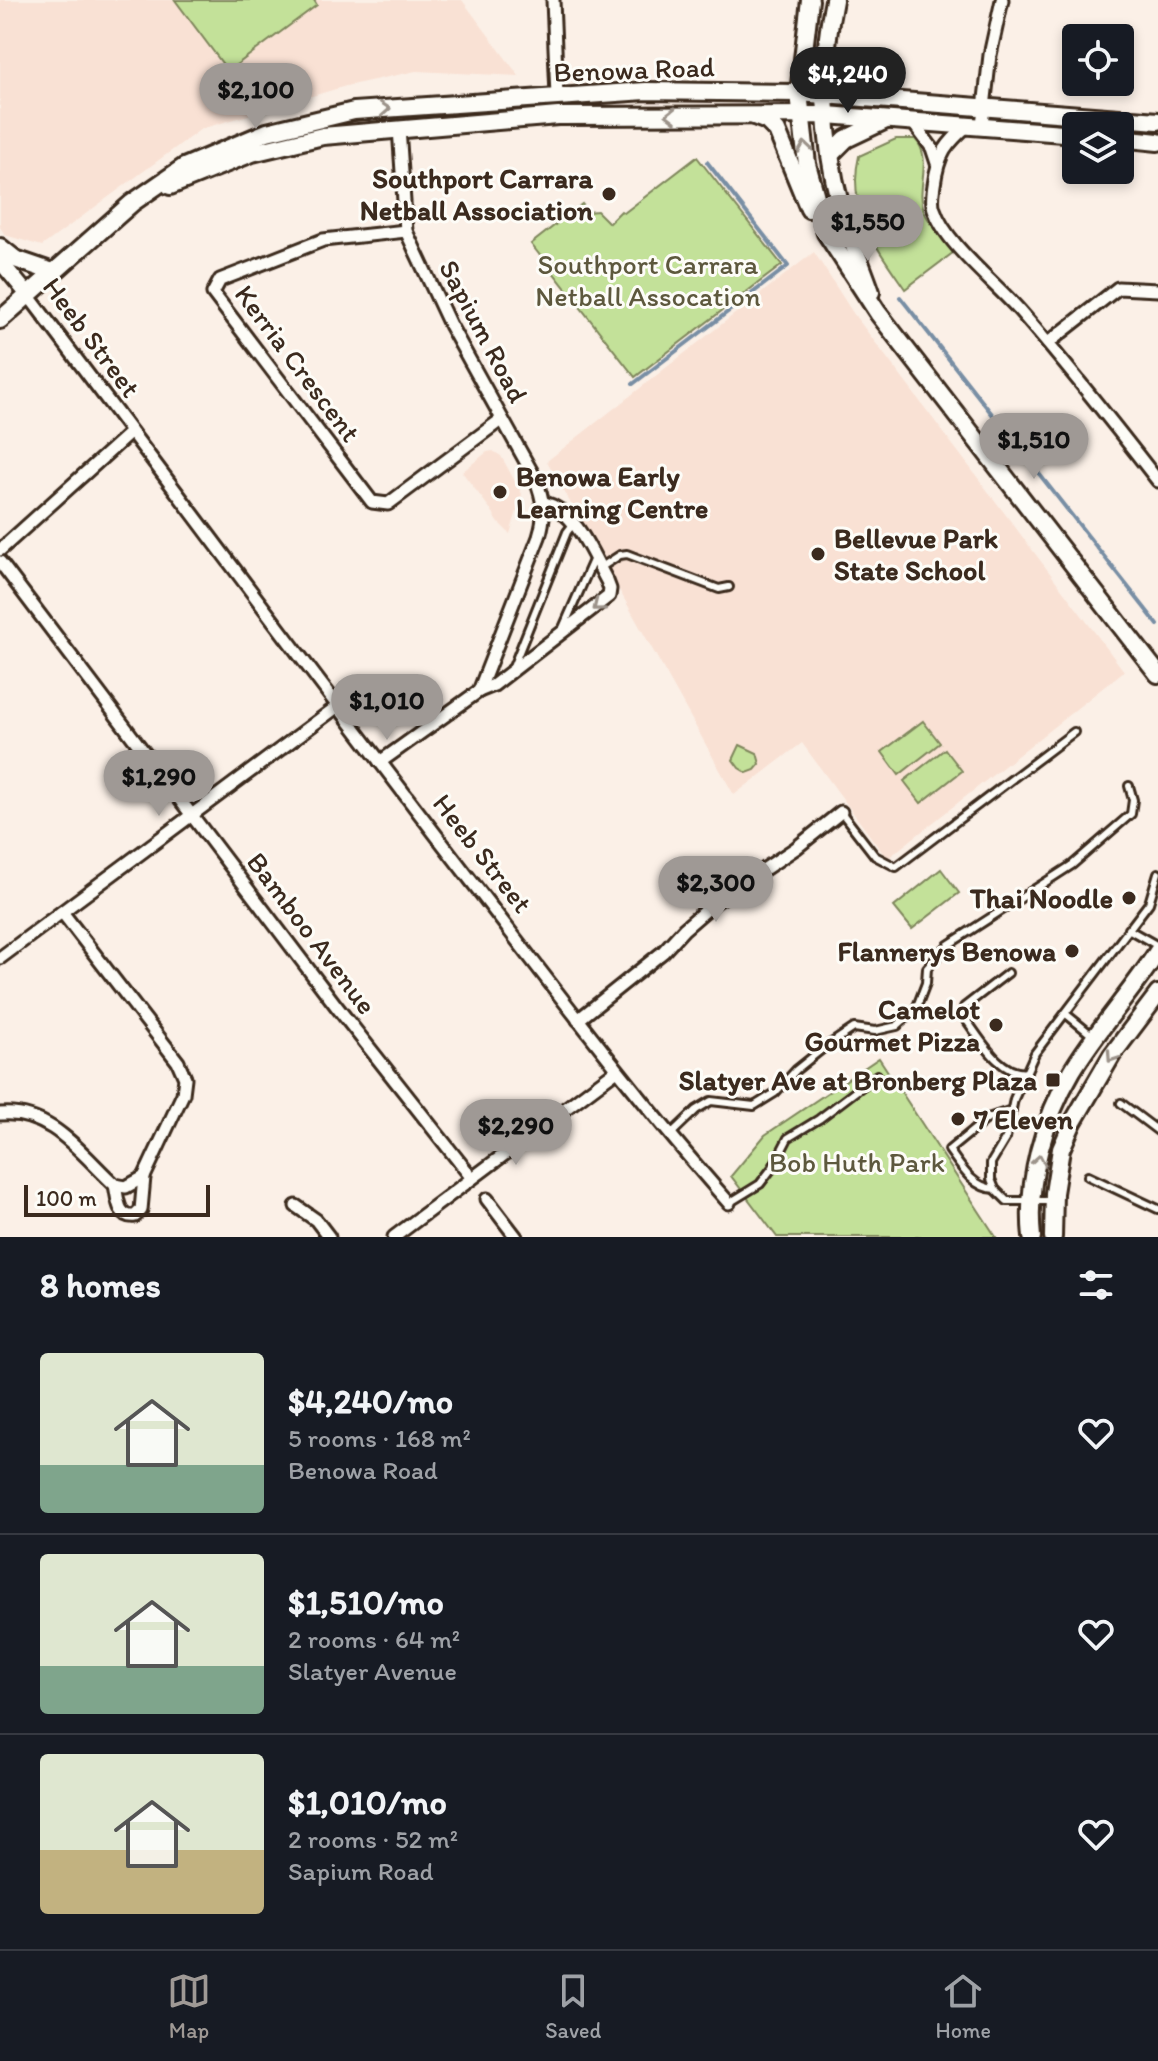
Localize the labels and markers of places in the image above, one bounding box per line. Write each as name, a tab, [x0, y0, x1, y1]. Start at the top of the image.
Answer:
pin: $4,240	[783, 47, 913, 115]
pin: $2,100	[191, 63, 321, 131]
place label: Southport Carrara Netball Association	[360, 161, 593, 227]
marker: Southport Carrara Netball Association	[600, 185, 618, 203]
pin: $1,550	[803, 195, 933, 263]
pin: $1,510	[969, 413, 1099, 481]
place label: Benowa Early Learning Centre	[516, 459, 708, 525]
marker: Benowa Early Learning Centre	[491, 483, 509, 501]
place label: Bellevue Park State School	[834, 521, 999, 587]
marker: Bellevue Park State School	[809, 545, 827, 563]
pin: $1,010	[322, 674, 452, 742]
pin: $1,290	[94, 750, 224, 818]
pin: $2,300	[651, 856, 781, 924]
place label: Thai Noodle	[969, 881, 1113, 915]
marker: Thai Noodle	[1120, 889, 1138, 907]
place label: Flannerys Benowa	[837, 934, 1056, 968]
marker: Flannerys Benowa	[1063, 942, 1081, 960]
place label: Camelot Gourmet Pizza	[804, 992, 980, 1058]
marker: Camelot Gourmet Pizza	[987, 1016, 1005, 1034]
place label: Slatyer Ave at Bronberg Plaza	[679, 1063, 1037, 1097]
marker: Slatyer Ave at Bronberg Plaza	[1044, 1071, 1062, 1089]
pin: $2,290	[451, 1099, 581, 1167]
place label: 7 Eleven	[973, 1102, 1073, 1136]
marker: 7 Eleven	[949, 1110, 967, 1128]

